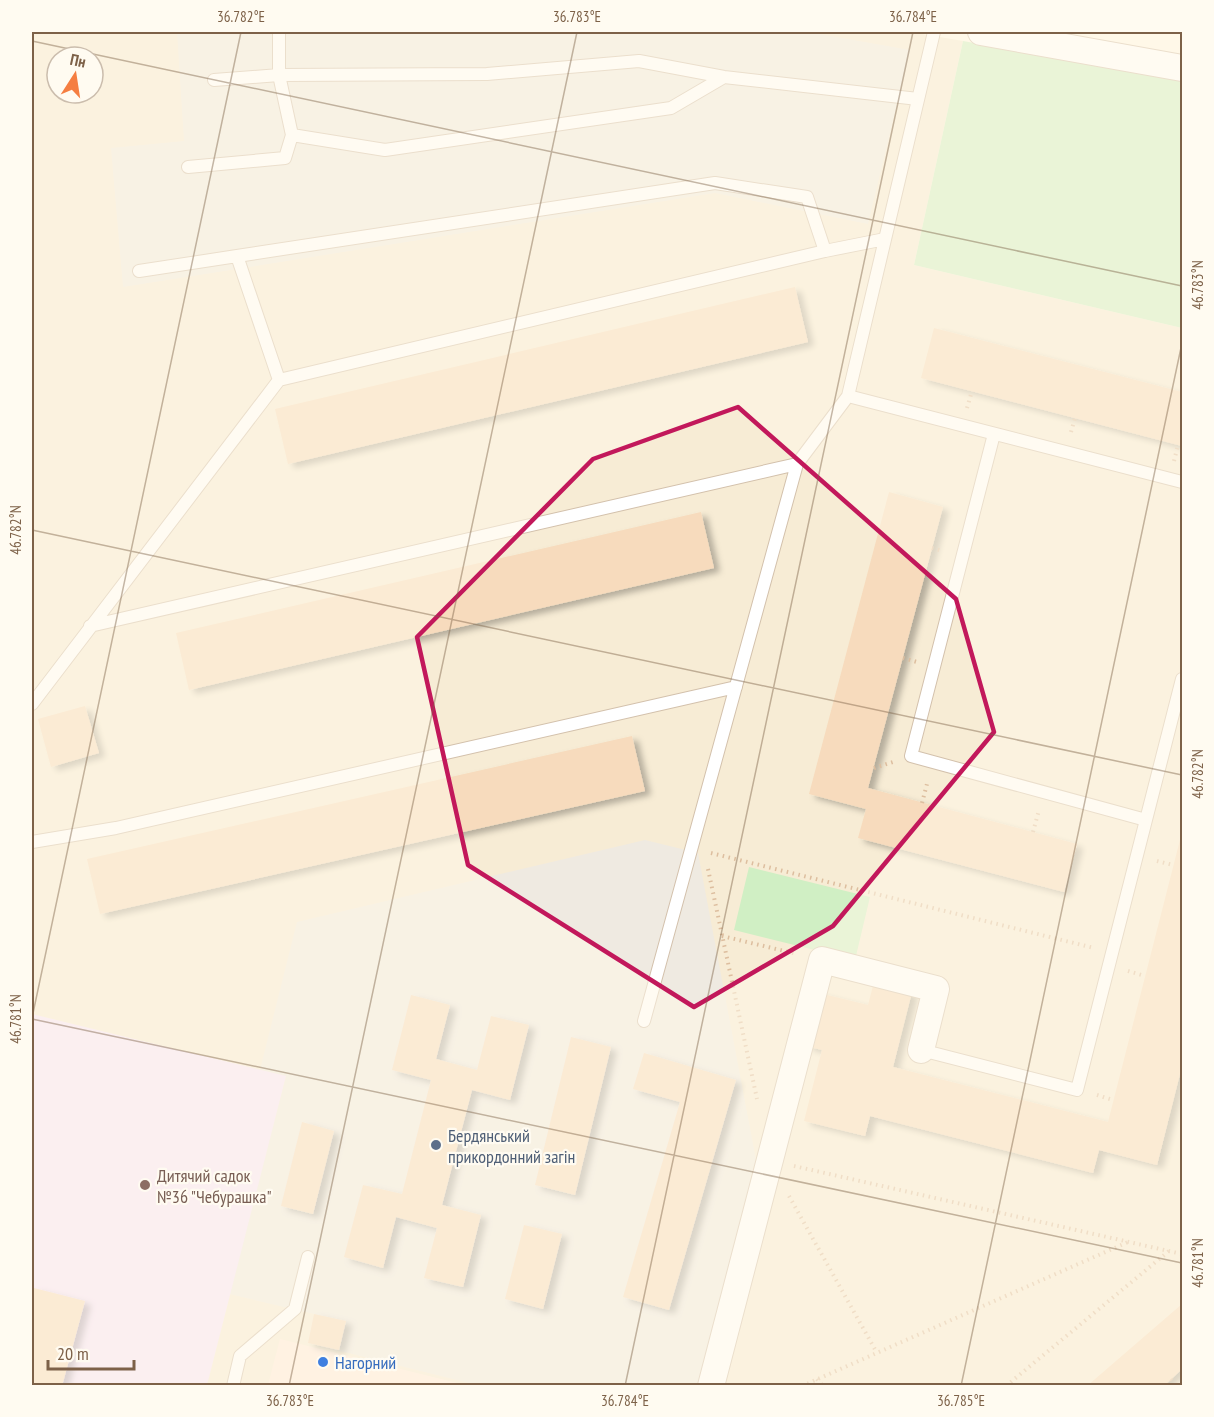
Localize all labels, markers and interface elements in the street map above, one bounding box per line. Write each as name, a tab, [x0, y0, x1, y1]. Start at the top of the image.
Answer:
text: 36.782°E	[217, 7, 265, 26]
text: 36.783°E	[553, 7, 601, 26]
text: 36.784°E	[889, 7, 937, 26]
north arrow	[45, 45, 105, 105]
text: Пн	[68, 49, 88, 72]
text: 46.783°N	[1188, 260, 1207, 310]
text: 46.782°N	[6, 505, 25, 555]
text: 46.782°N	[1188, 749, 1207, 799]
text: 46.781°N	[6, 994, 25, 1044]
place label: Бердянський прикордонний загін	[448, 1124, 575, 1168]
marker: Бердянський прикордонний загін	[429, 1138, 443, 1152]
place label: Дитячий садок №36 "Чебурашка"	[157, 1164, 272, 1208]
marker: Дитячий садок №36 "Чебурашка"	[138, 1178, 152, 1192]
text: 46.781°N	[1188, 1238, 1207, 1288]
scale bar	[48, 1333, 134, 1371]
text: 20 m	[57, 1342, 89, 1365]
place label: Нагорний	[335, 1351, 396, 1374]
marker: Нагорний	[316, 1355, 330, 1369]
text: 36.783°E	[266, 1391, 314, 1410]
text: 36.784°E	[601, 1391, 649, 1410]
text: 36.785°E	[937, 1391, 985, 1410]

